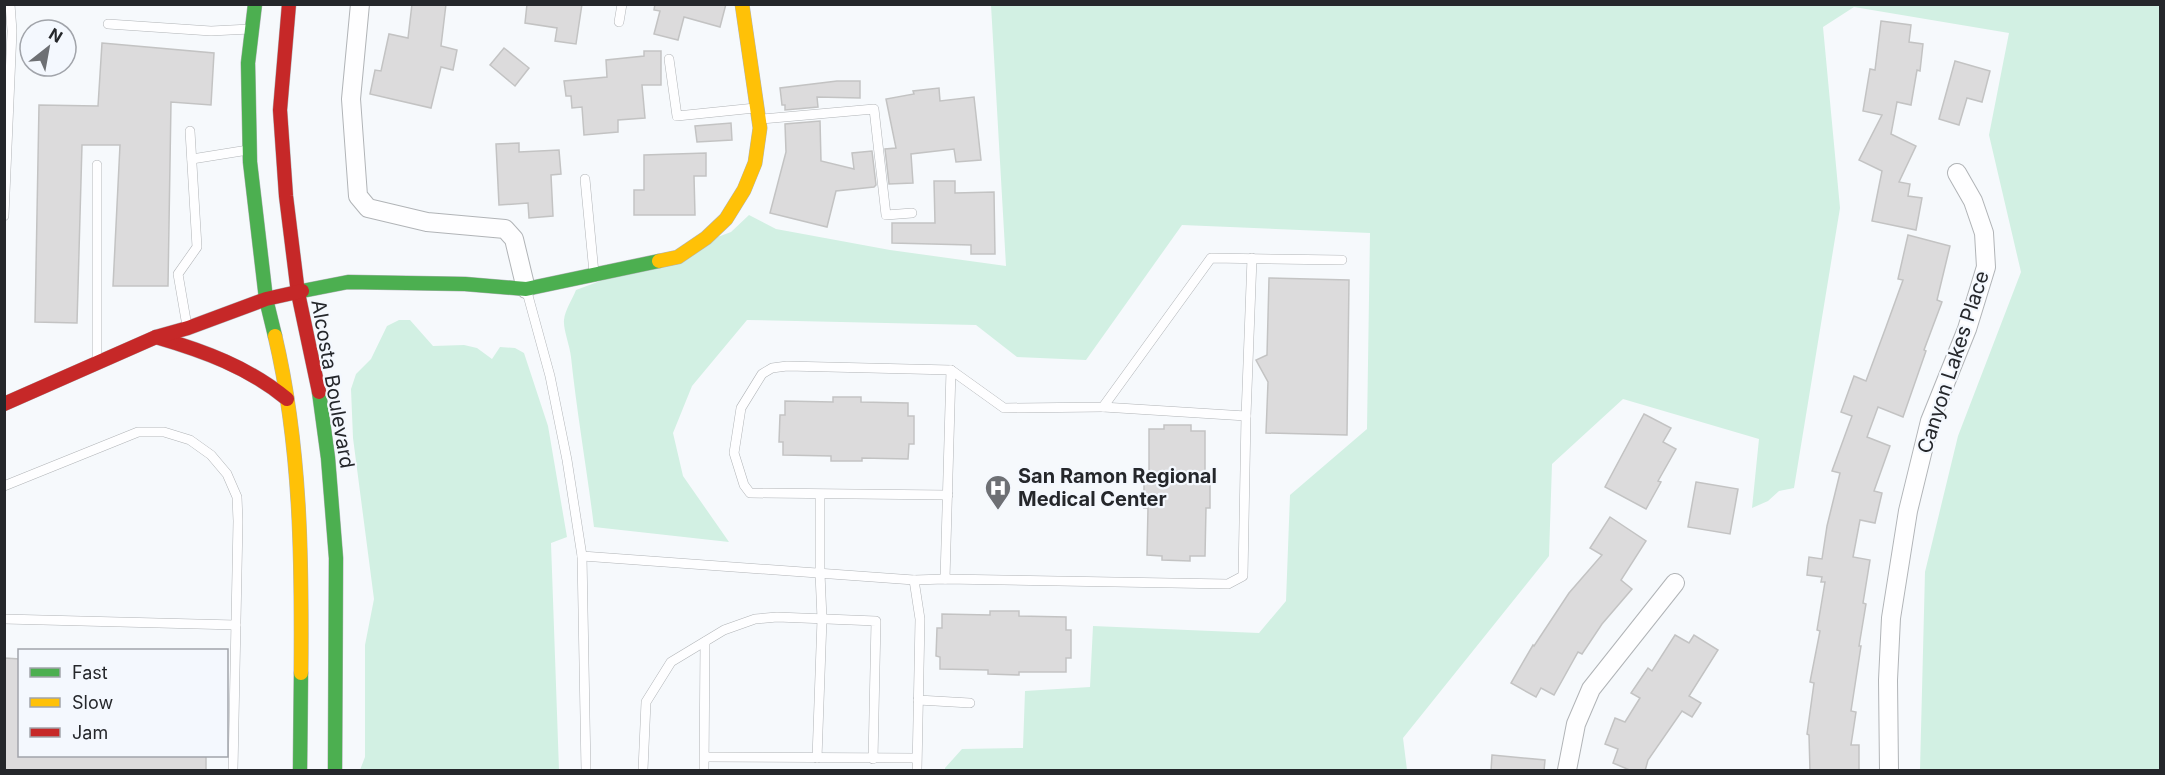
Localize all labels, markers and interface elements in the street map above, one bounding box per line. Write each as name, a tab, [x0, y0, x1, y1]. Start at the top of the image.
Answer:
north arrow	[18, 18, 78, 78]
text: N	[45, 23, 66, 47]
street label: Canyon Lakes Place	[1912, 268, 1994, 456]
street label: Alcosta Boulevard	[306, 298, 360, 470]
place label: San Ramon Regional Medical Center	[1018, 464, 1217, 511]
hospital icon: San Ramon Regional Medical Center	[983, 473, 1013, 511]
legend	[18, 649, 228, 757]
text: Fast	[72, 662, 108, 683]
text: Slow	[72, 692, 113, 713]
text: Jam	[72, 722, 108, 743]

